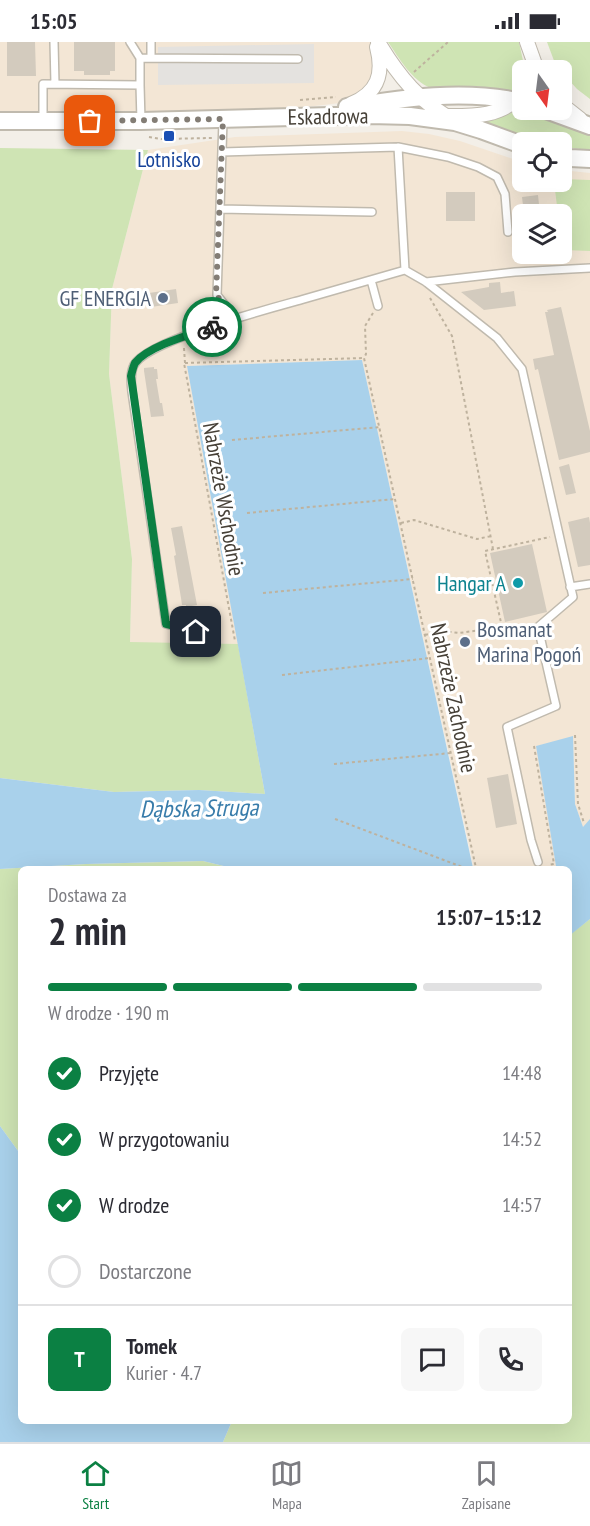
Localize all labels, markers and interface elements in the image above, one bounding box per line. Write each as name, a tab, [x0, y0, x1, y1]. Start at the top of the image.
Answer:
text: 15:05	[30, 7, 78, 35]
north arrow	[512, 60, 572, 120]
map controls	[512, 60, 572, 264]
pin	[64, 95, 115, 146]
street label: Eskadrowa	[287, 101, 369, 131]
icon: bag	[73, 104, 106, 137]
marker: Lotnisko	[162, 129, 176, 143]
button: locate	[512, 132, 572, 192]
place label: Lotnisko	[137, 145, 201, 173]
button: layers	[512, 204, 572, 264]
place label: GF ENERGIA	[59, 284, 152, 312]
marker: GF ENERGIA	[156, 291, 170, 305]
courier	[182, 297, 242, 357]
icon: bike	[196, 311, 229, 344]
street label: Nabrzeże Wschodnie	[197, 420, 251, 578]
place label: Hangar A	[437, 569, 507, 597]
marker: Hangar A	[511, 576, 525, 590]
pin	[170, 606, 221, 657]
icon: home	[179, 615, 212, 648]
place label: Bosmanat Marina Pogoń	[477, 615, 581, 668]
street label: Nabrzeże Zachodnie	[425, 621, 483, 775]
marker: Bosmanat Marina Pogoń	[458, 635, 472, 649]
water label: Dąbska Struga	[139, 791, 260, 825]
text: Dostawa za	[48, 882, 127, 908]
text: 15:07–15:12	[436, 903, 542, 931]
text: 2 min	[48, 905, 127, 956]
text: W drodze · 190 m	[48, 1000, 169, 1026]
icon: check	[48, 1057, 81, 1090]
text: Przyjęte	[99, 1059, 159, 1087]
text: 14:48	[502, 1060, 542, 1086]
icon: check	[48, 1123, 81, 1156]
text: W przygotowaniu	[99, 1125, 230, 1153]
text: 14:52	[502, 1126, 542, 1152]
icon: check	[48, 1189, 81, 1222]
text: W drodze	[99, 1191, 169, 1219]
text: 14:57	[502, 1192, 542, 1218]
text: Dostarczone	[99, 1257, 192, 1285]
button: chat	[401, 1328, 464, 1391]
button: phone	[479, 1328, 542, 1391]
text: Tomek	[126, 1332, 177, 1360]
text: T	[74, 1345, 85, 1373]
text: Kurier · 4.7	[126, 1360, 202, 1386]
tab: Start	[79, 1457, 112, 1513]
tab: Mapa	[270, 1457, 303, 1513]
tab: Zapisane	[462, 1457, 511, 1513]

